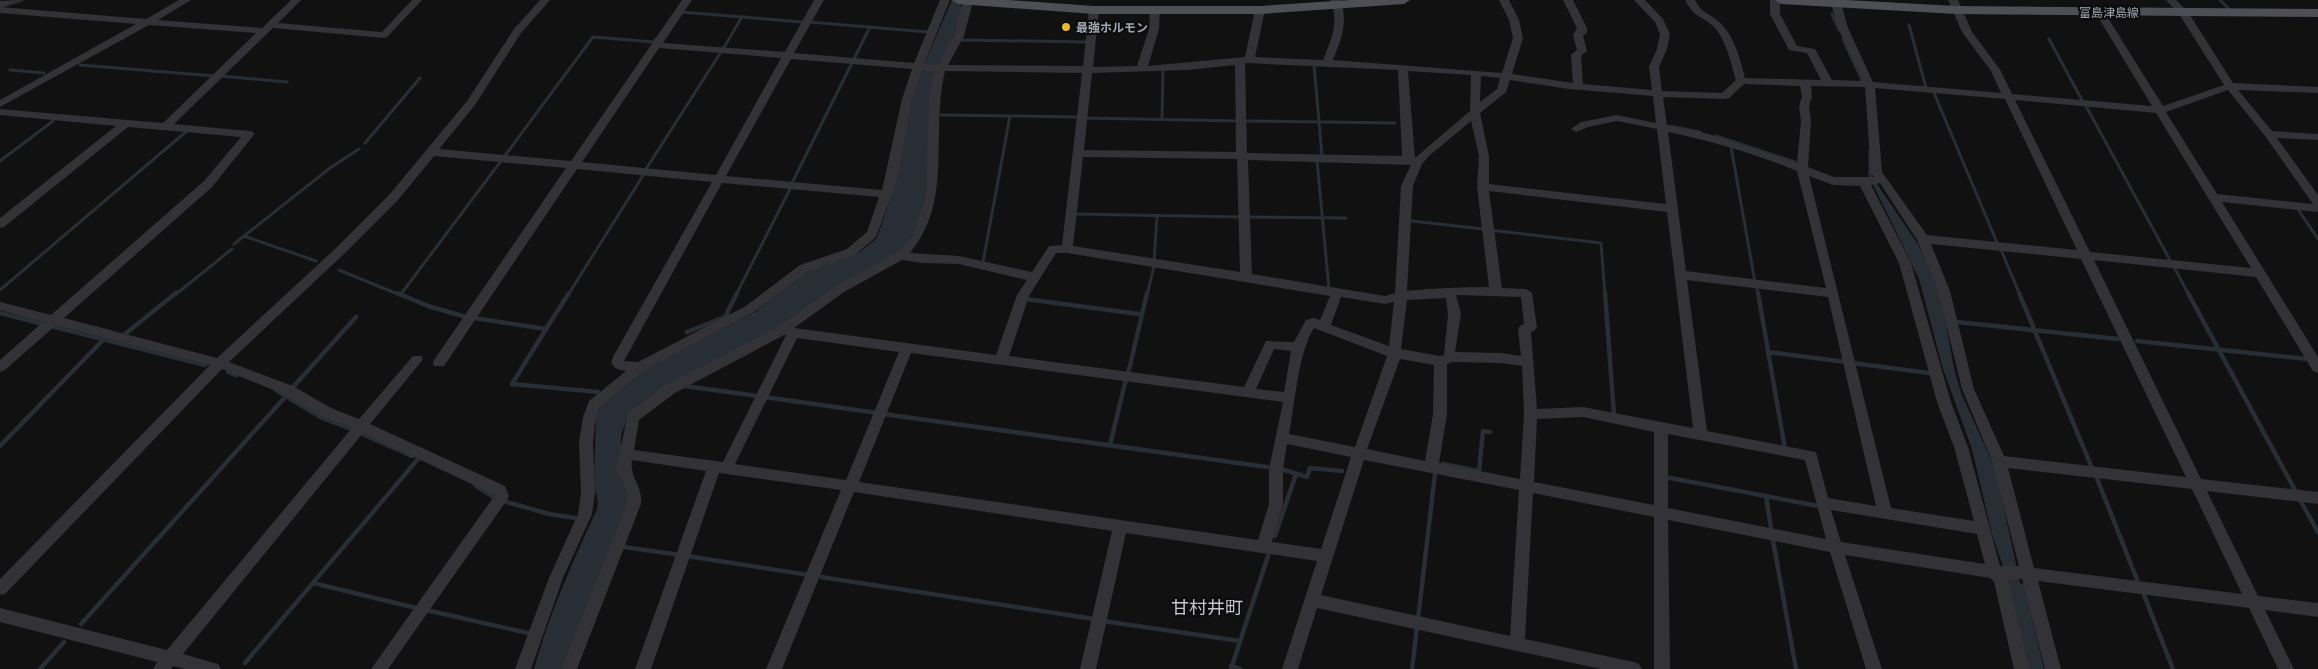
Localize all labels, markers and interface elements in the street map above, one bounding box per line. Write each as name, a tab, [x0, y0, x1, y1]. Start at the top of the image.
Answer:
street label: 富島津島線	[2079, 5, 2139, 20]
place label: 最強ホルモン	[1076, 20, 1148, 35]
marker: 最強ホルモン	[1060, 21, 1072, 33]
district label: 甘村井町	[1171, 596, 1243, 619]

